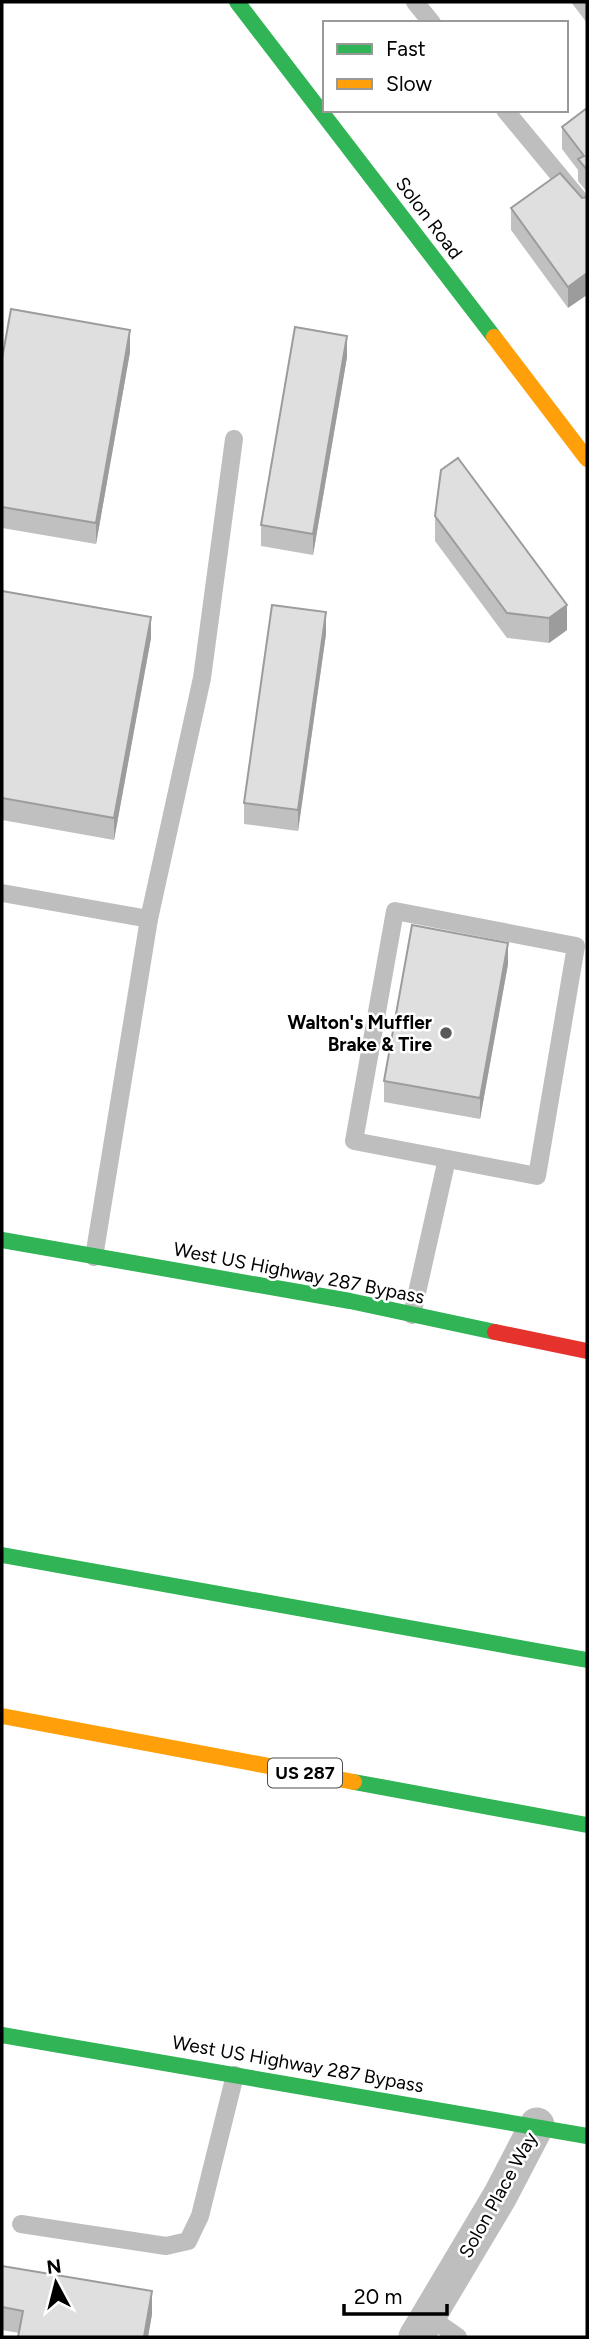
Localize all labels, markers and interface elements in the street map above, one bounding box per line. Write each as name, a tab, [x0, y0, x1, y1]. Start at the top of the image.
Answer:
legend	[323, 21, 568, 112]
text: Fast	[386, 36, 426, 61]
text: Slow	[386, 71, 432, 96]
street label: Solon Road	[391, 172, 467, 264]
place label: Walton's Muffler Brake & Tire	[288, 1011, 432, 1056]
marker: Walton's Muffler Brake & Tire	[438, 1025, 454, 1041]
street label: West US Highway 287 Bypass	[172, 1237, 426, 1309]
road number: US 287	[268, 1758, 342, 1788]
street label: West US Highway 287 Bypass	[170, 2031, 426, 2097]
street label: Solon Place Way	[454, 2128, 542, 2262]
north arrow	[21, 2248, 91, 2318]
text: N	[45, 2254, 63, 2279]
scale bar	[344, 2272, 447, 2316]
text: 20 m	[354, 2284, 402, 2309]

